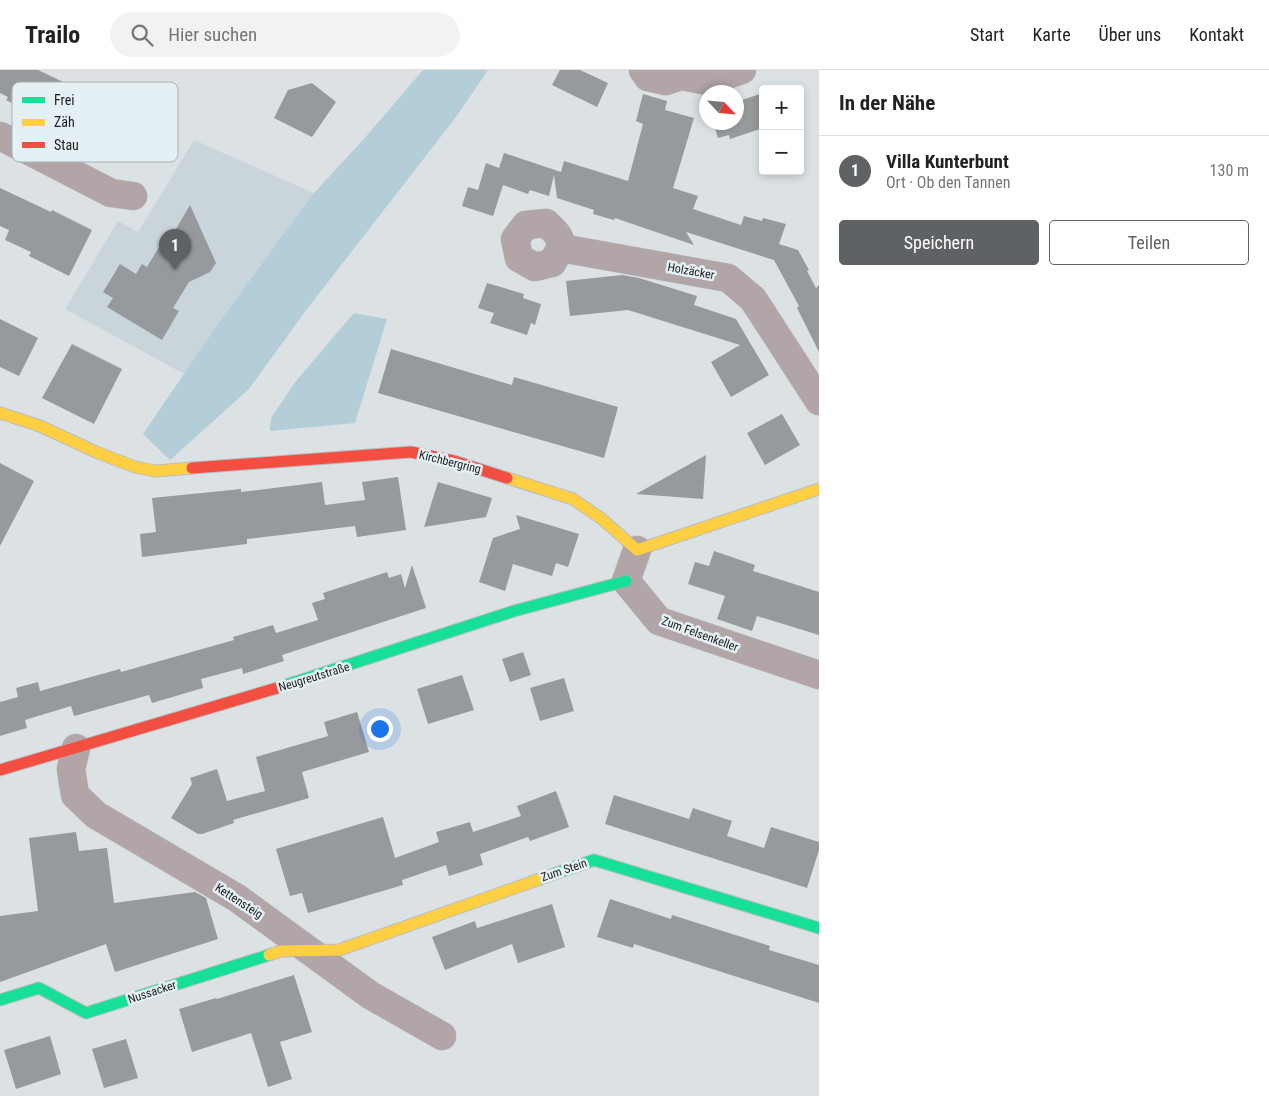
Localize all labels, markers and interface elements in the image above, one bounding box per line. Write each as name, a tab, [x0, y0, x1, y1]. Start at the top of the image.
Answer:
search box	[110, 12, 460, 57]
text: Trailo	[25, 21, 80, 49]
icon: search	[128, 21, 156, 49]
text: Hier suchen	[168, 23, 257, 46]
text: Start	[970, 24, 1004, 45]
text: Karte	[1032, 24, 1071, 45]
text: Über uns	[1099, 24, 1161, 45]
text: Kontakt	[1189, 24, 1244, 45]
legend	[12, 82, 178, 162]
north arrow	[699, 85, 744, 130]
map controls	[759, 85, 804, 175]
button: +	[759, 85, 804, 130]
text: In der Nähe	[839, 91, 935, 115]
text: Frei	[54, 92, 74, 108]
text: Zäh	[54, 114, 75, 130]
button: −	[759, 130, 804, 175]
text: Stau	[54, 137, 79, 153]
text: Villa Kunterbunt	[886, 150, 1009, 173]
text: 1	[851, 161, 859, 180]
text: 130 m	[1210, 161, 1249, 180]
text: Ort · Ob den Tannen	[886, 173, 1010, 192]
button: Speichern	[839, 220, 1039, 265]
button: Teilen	[1049, 220, 1249, 265]
pin: 1	[159, 229, 191, 270]
street label: Holzäcker	[666, 260, 716, 282]
street label: Kirchbergring	[418, 448, 482, 476]
street label: Zum Felsenkeller	[660, 614, 740, 654]
street label: Neugreutstraße	[277, 659, 351, 694]
your location	[367, 716, 393, 742]
street label: Zum Stein	[539, 856, 589, 884]
street label: Kettensteig	[213, 880, 265, 922]
street label: Nussacker	[126, 978, 178, 1006]

